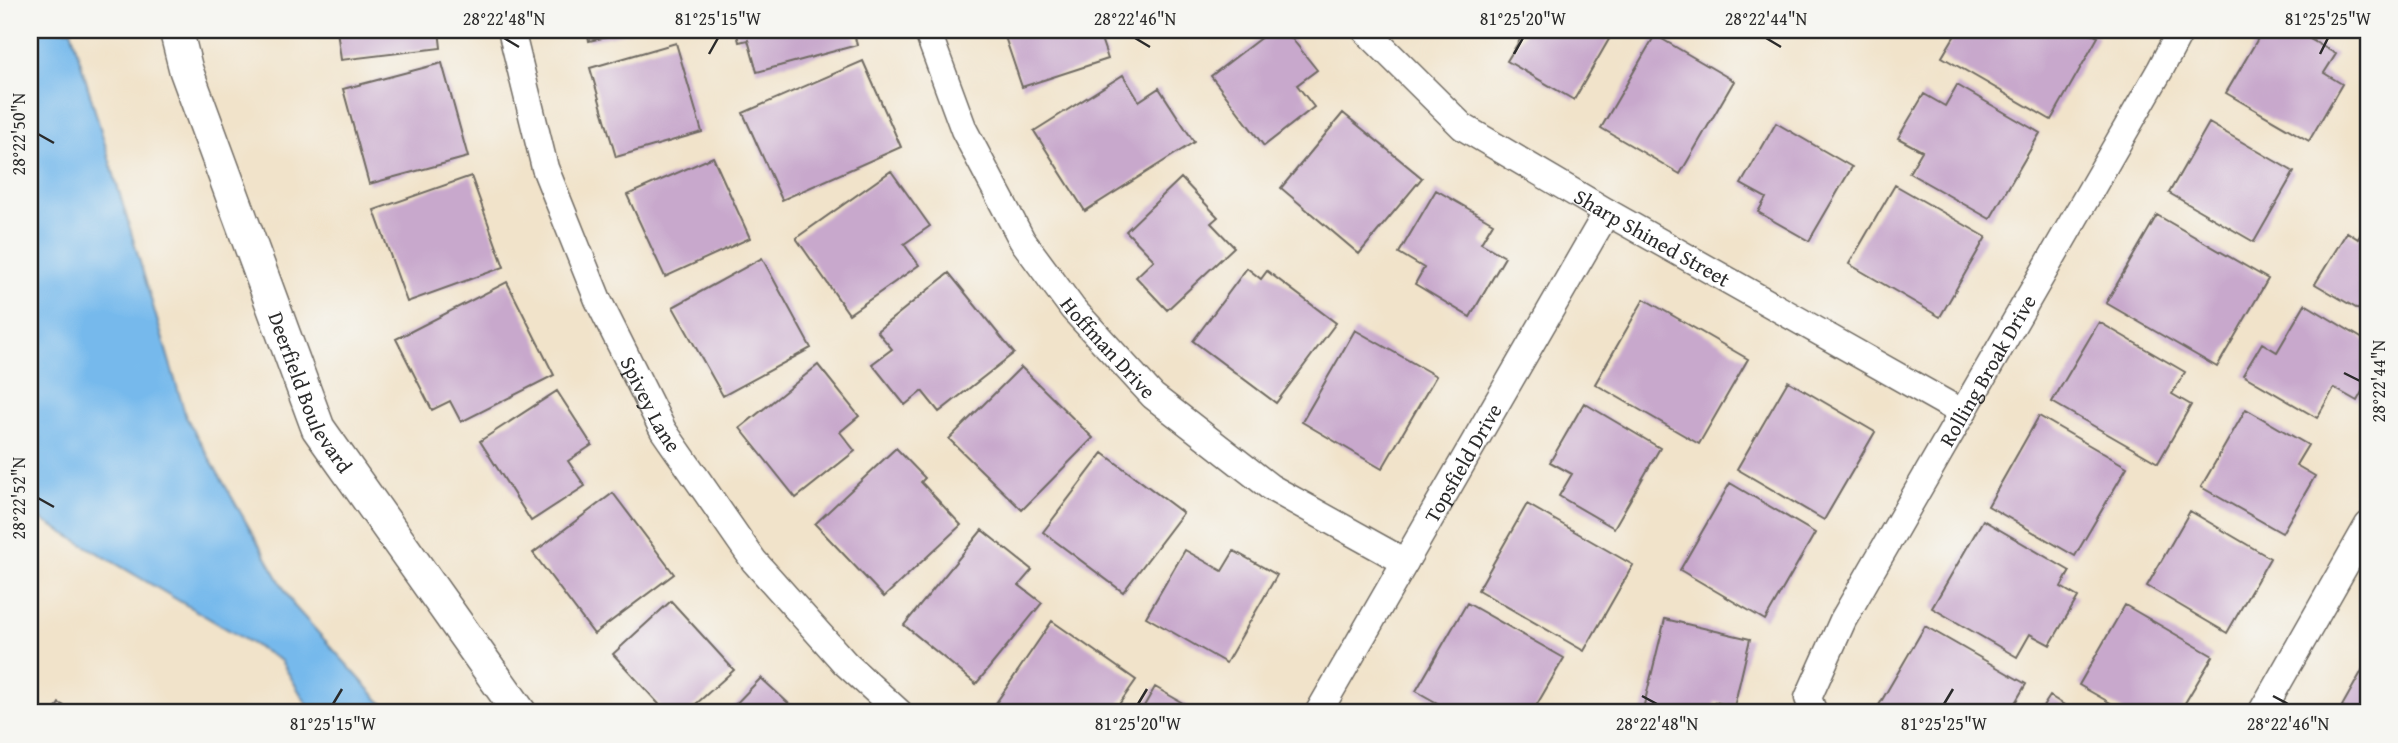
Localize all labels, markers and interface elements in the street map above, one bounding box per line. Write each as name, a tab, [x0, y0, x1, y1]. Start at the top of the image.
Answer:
text: 28°22'48"N	[463, 5, 546, 32]
text: 81°25'15"W	[675, 5, 762, 32]
text: 28°22'46"N	[1094, 5, 1177, 32]
text: 81°25'20"W	[1480, 5, 1567, 32]
text: 28°22'44"N	[1725, 5, 1808, 32]
text: 81°25'25"W	[2285, 5, 2372, 32]
text: 28°22'50"N	[5, 92, 32, 175]
street label: Sharp Shined Street	[1568, 180, 1737, 294]
street label: Rolling Broak Drive	[1931, 288, 2043, 452]
street label: Hoffman Drive	[1053, 290, 1163, 405]
street label: Deerfield Boulevard	[261, 307, 361, 480]
text: 28°22'44"N	[2365, 339, 2392, 422]
street label: Spivey Lane	[613, 351, 689, 458]
street label: Topsfield Drive	[1416, 397, 1509, 528]
text: 28°22'52"N	[5, 456, 32, 539]
text: 81°25'15"W	[290, 710, 377, 737]
text: 81°25'20"W	[1095, 710, 1182, 737]
text: 28°22'48"N	[1616, 710, 1699, 737]
text: 81°25'25"W	[1901, 710, 1988, 737]
text: 28°22'46"N	[2247, 710, 2330, 737]

